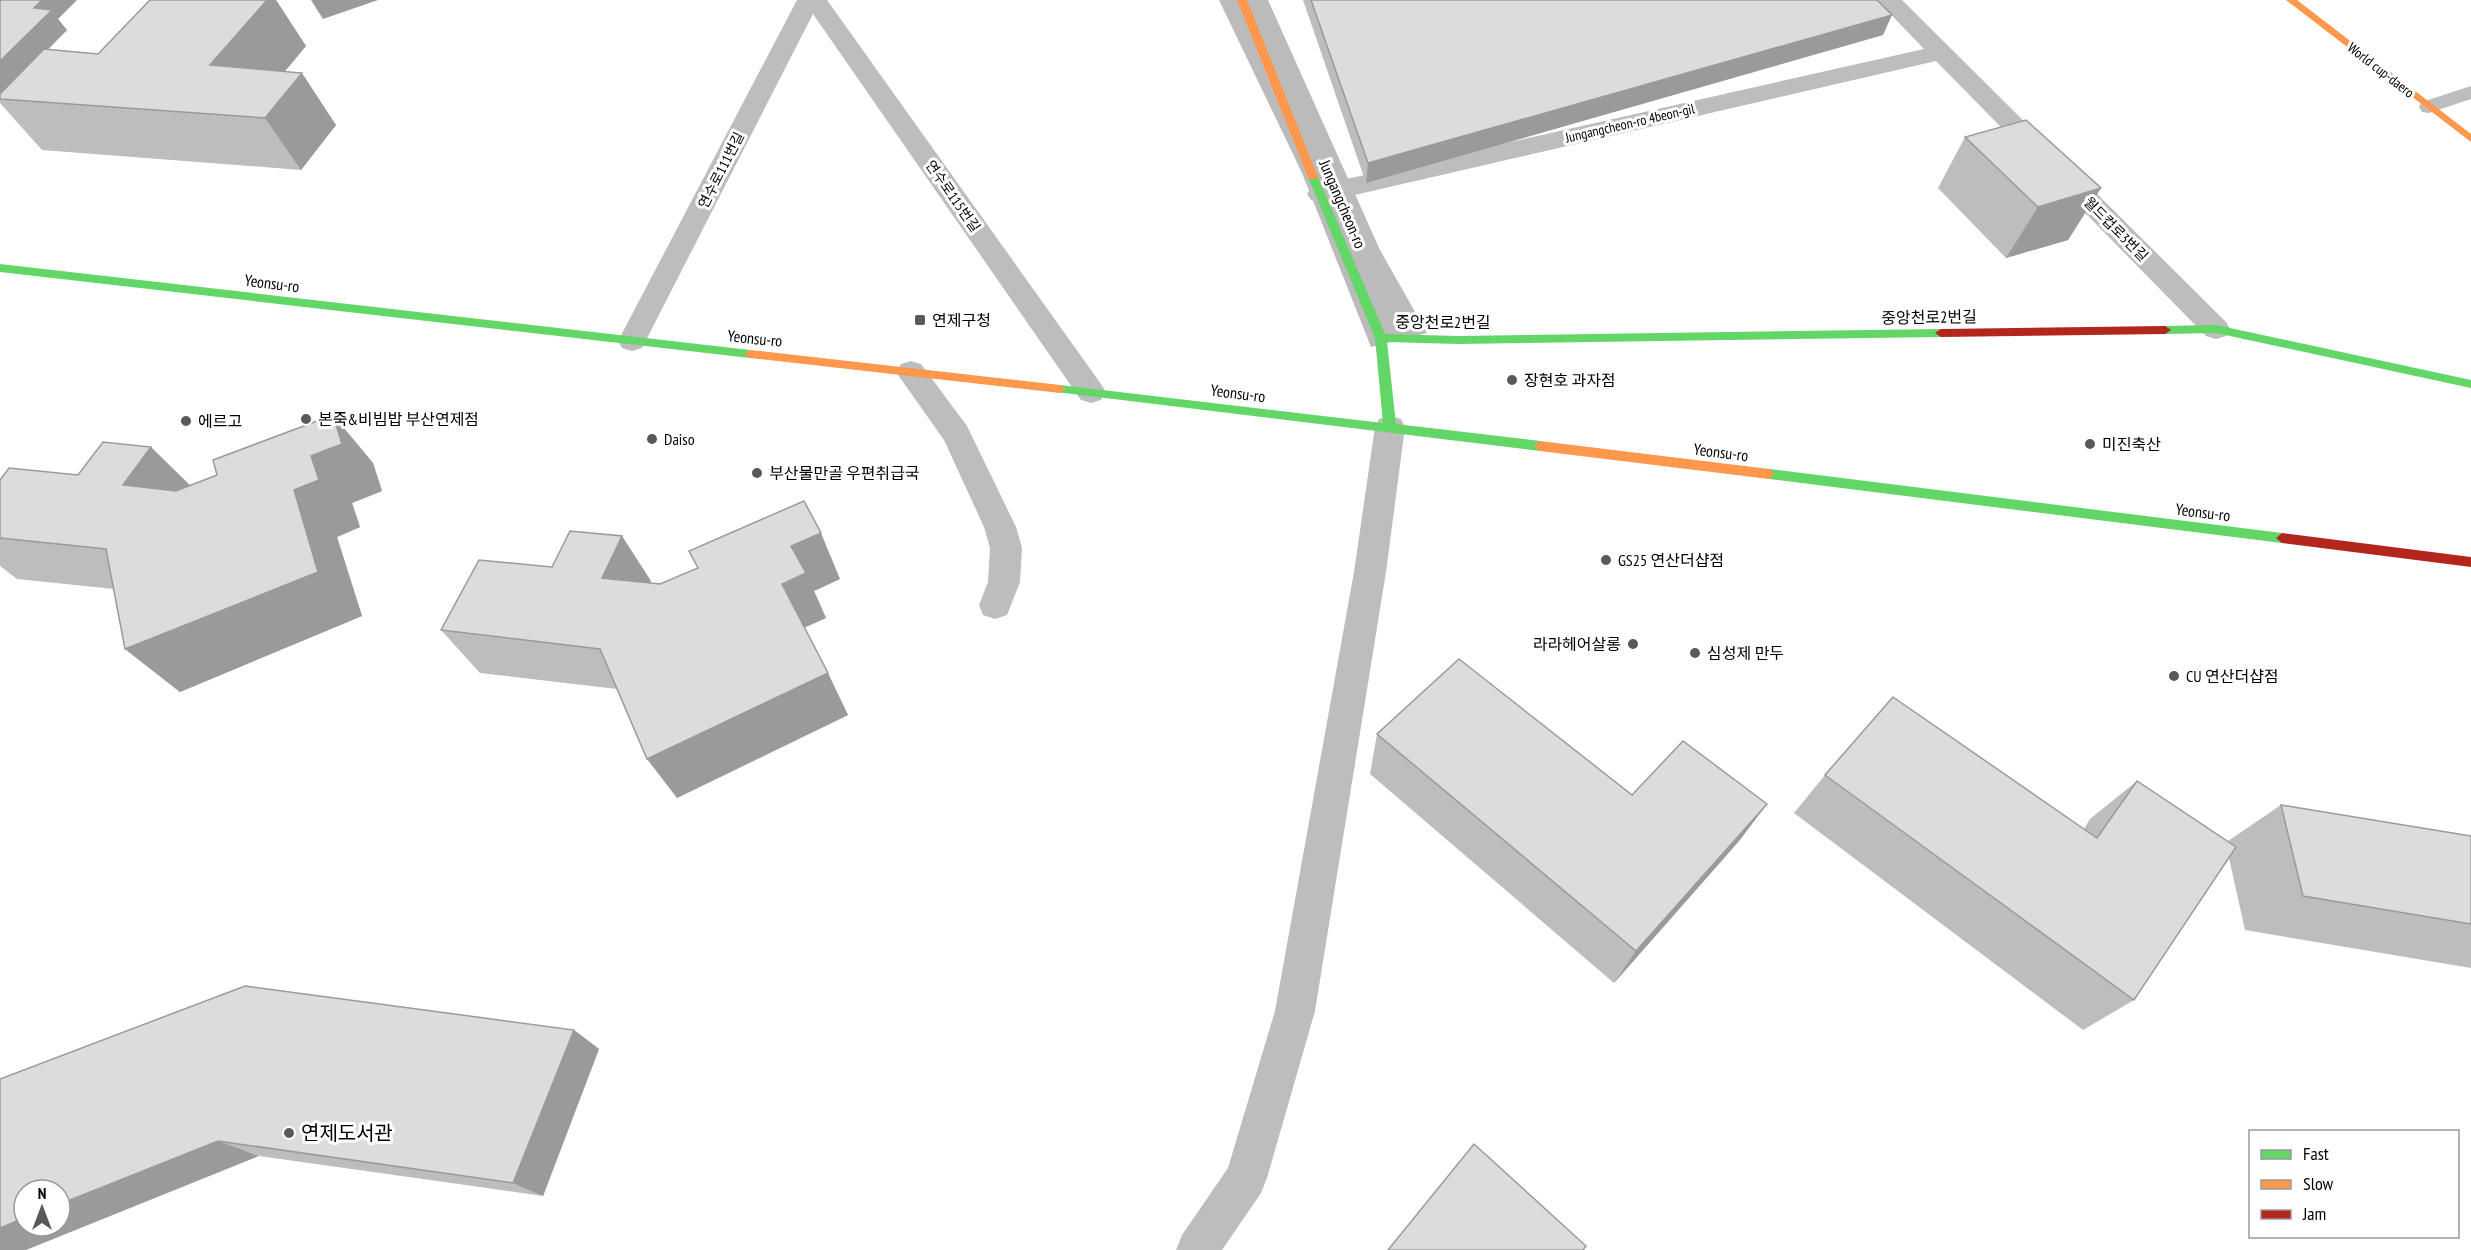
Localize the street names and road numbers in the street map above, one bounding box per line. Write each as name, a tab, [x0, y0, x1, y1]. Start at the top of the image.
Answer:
street label: World cup-daero	[2344, 38, 2418, 102]
street label: Jungangcheon-ro 4beon-gil	[1563, 99, 1697, 147]
street label: 연수로111번길	[694, 129, 748, 211]
street label: Jungangcheon-ro	[1315, 156, 1371, 251]
street label: 연수로115번길	[922, 157, 984, 235]
street label: 월드컵로3번길	[2080, 193, 2152, 265]
street label: Yeonsu-ro	[244, 270, 301, 296]
street label: 중앙천로2번길	[1881, 306, 1977, 328]
street label: 중앙천로2번길	[1395, 312, 1491, 332]
street label: Yeonsu-ro	[727, 325, 783, 351]
street label: Yeonsu-ro	[1210, 380, 1267, 406]
street label: Yeonsu-ro	[1693, 439, 1750, 465]
street label: Yeonsu-ro	[2175, 499, 2232, 525]

